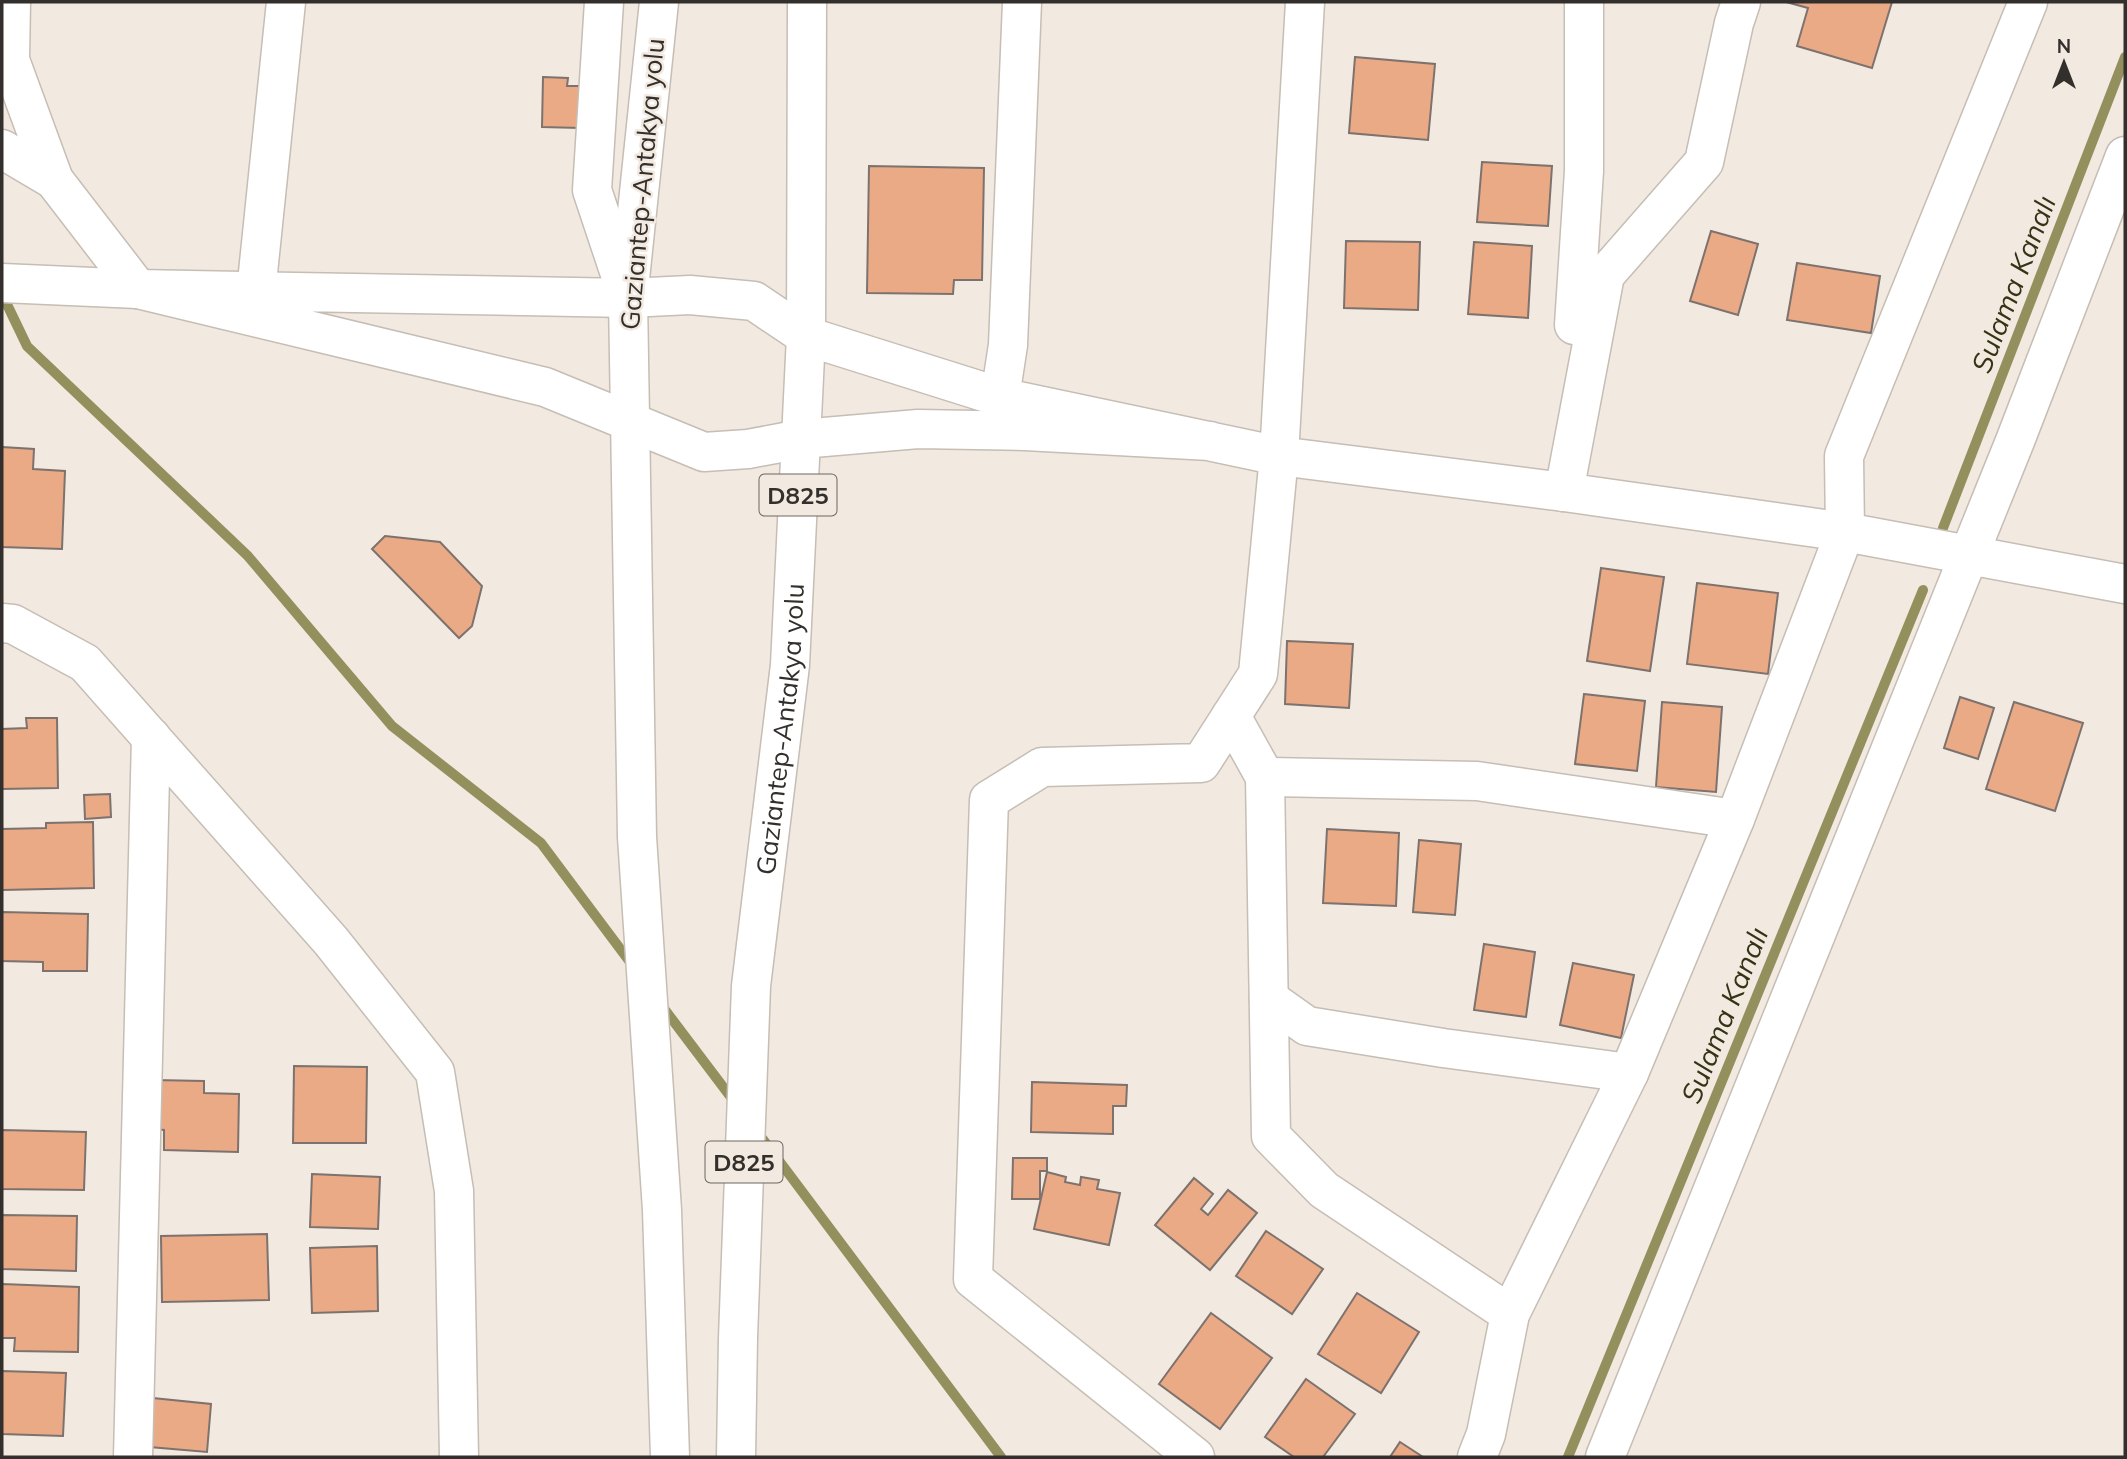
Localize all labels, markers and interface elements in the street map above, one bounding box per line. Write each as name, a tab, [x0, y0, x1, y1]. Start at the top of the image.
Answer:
north arrow	[2029, 28, 2099, 98]
text: N	[2057, 34, 2071, 58]
street label: Gaziantep-Antakya yolu	[613, 37, 671, 331]
water label: Sulama Kanalı	[1963, 191, 2063, 377]
road number: D825	[760, 474, 836, 516]
street label: Gaziantep-Antakya yolu	[748, 583, 810, 876]
water label: Sulama Kanalı	[1673, 922, 1775, 1108]
road number: D825	[706, 1142, 782, 1182]

